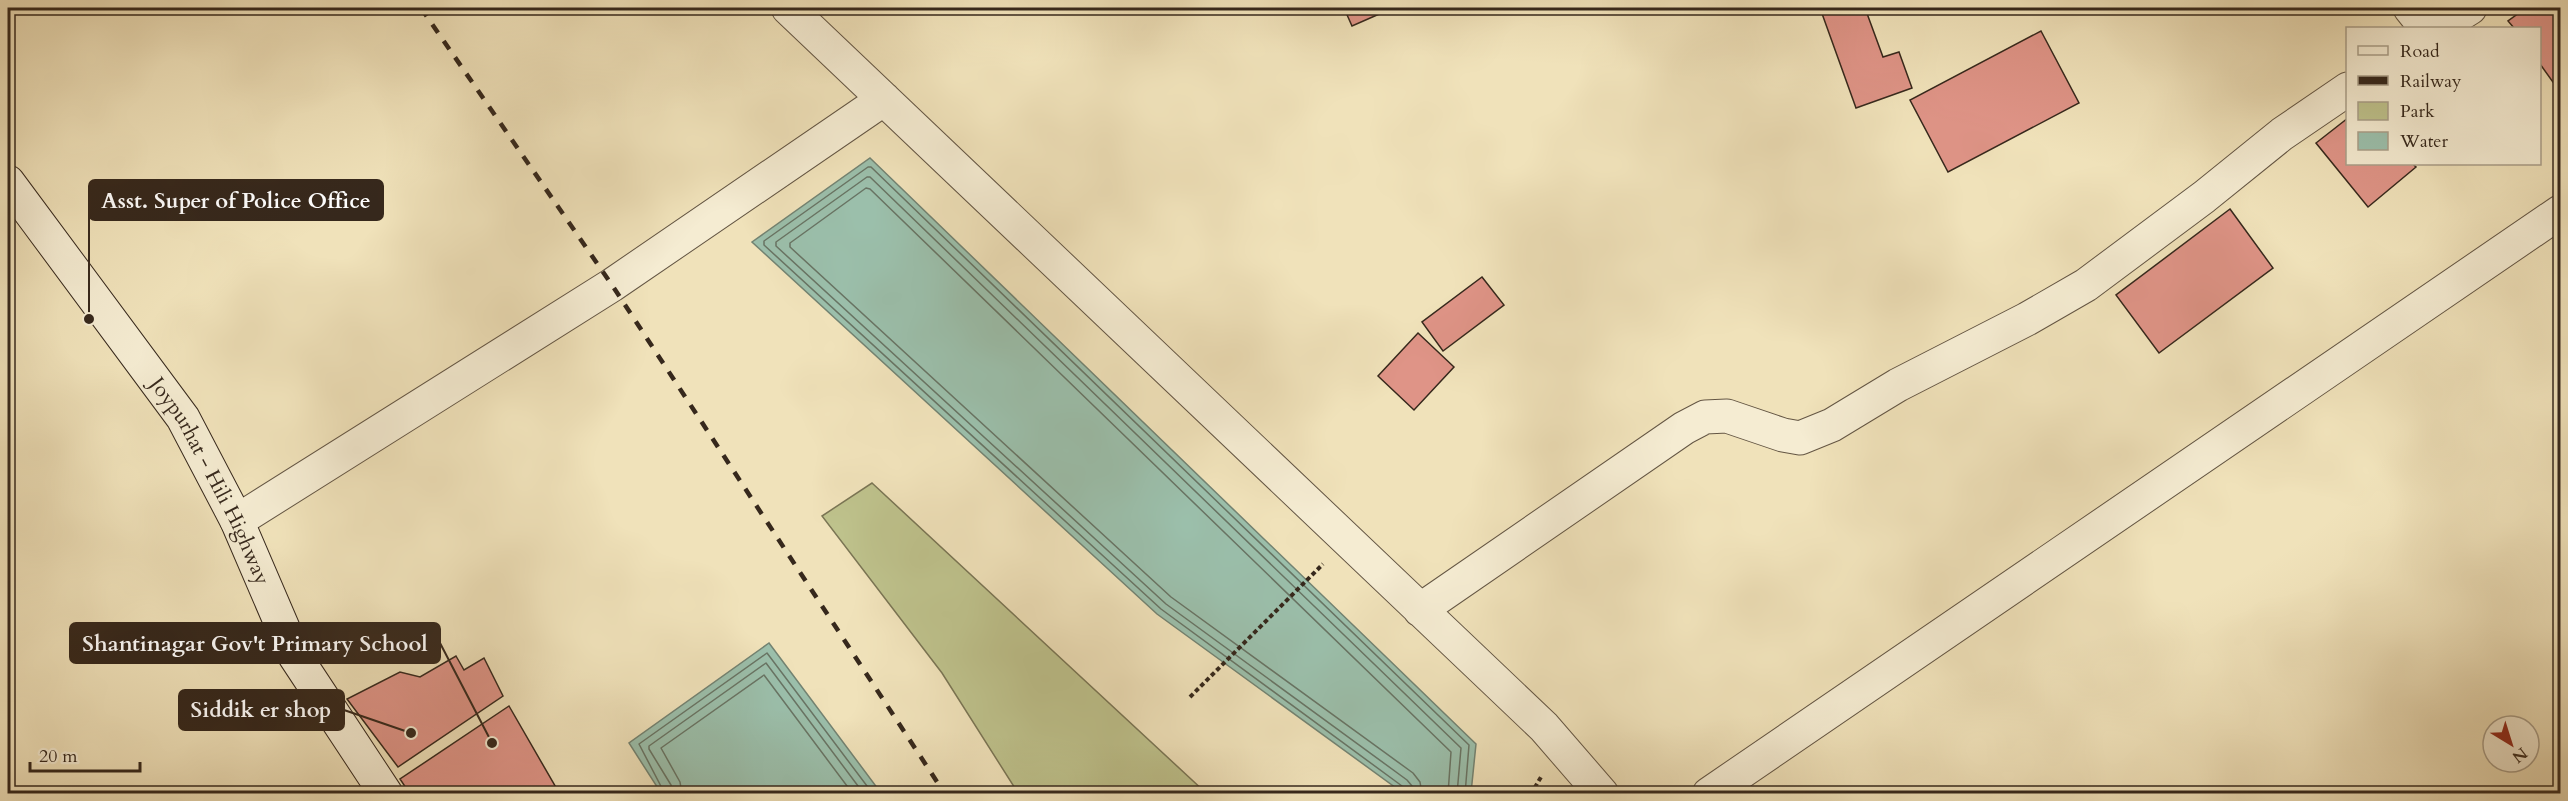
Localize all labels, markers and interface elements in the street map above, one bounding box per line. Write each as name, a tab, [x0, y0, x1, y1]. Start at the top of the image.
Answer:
legend	[2346, 27, 2541, 165]
text: Road	[2400, 39, 2440, 64]
text: Railway	[2400, 69, 2462, 94]
text: Park	[2400, 99, 2435, 124]
text: Water	[2399, 129, 2449, 154]
callout: Asst. Super of Police Office	[89, 180, 383, 220]
text: Asst. Super of Police Office	[101, 186, 371, 216]
street label: Joypurhat - Hili Highway	[141, 369, 277, 589]
callout: Shantinagar Gov't Primary School	[70, 623, 440, 663]
text: Shantinagar Gov't Primary School	[82, 629, 428, 659]
callout: Siddik er shop	[179, 690, 344, 730]
text: Siddik er shop	[191, 695, 331, 725]
north arrow	[2481, 714, 2541, 774]
scale bar	[30, 735, 140, 773]
text: N	[2507, 742, 2532, 768]
text: 20 m	[39, 744, 78, 769]

